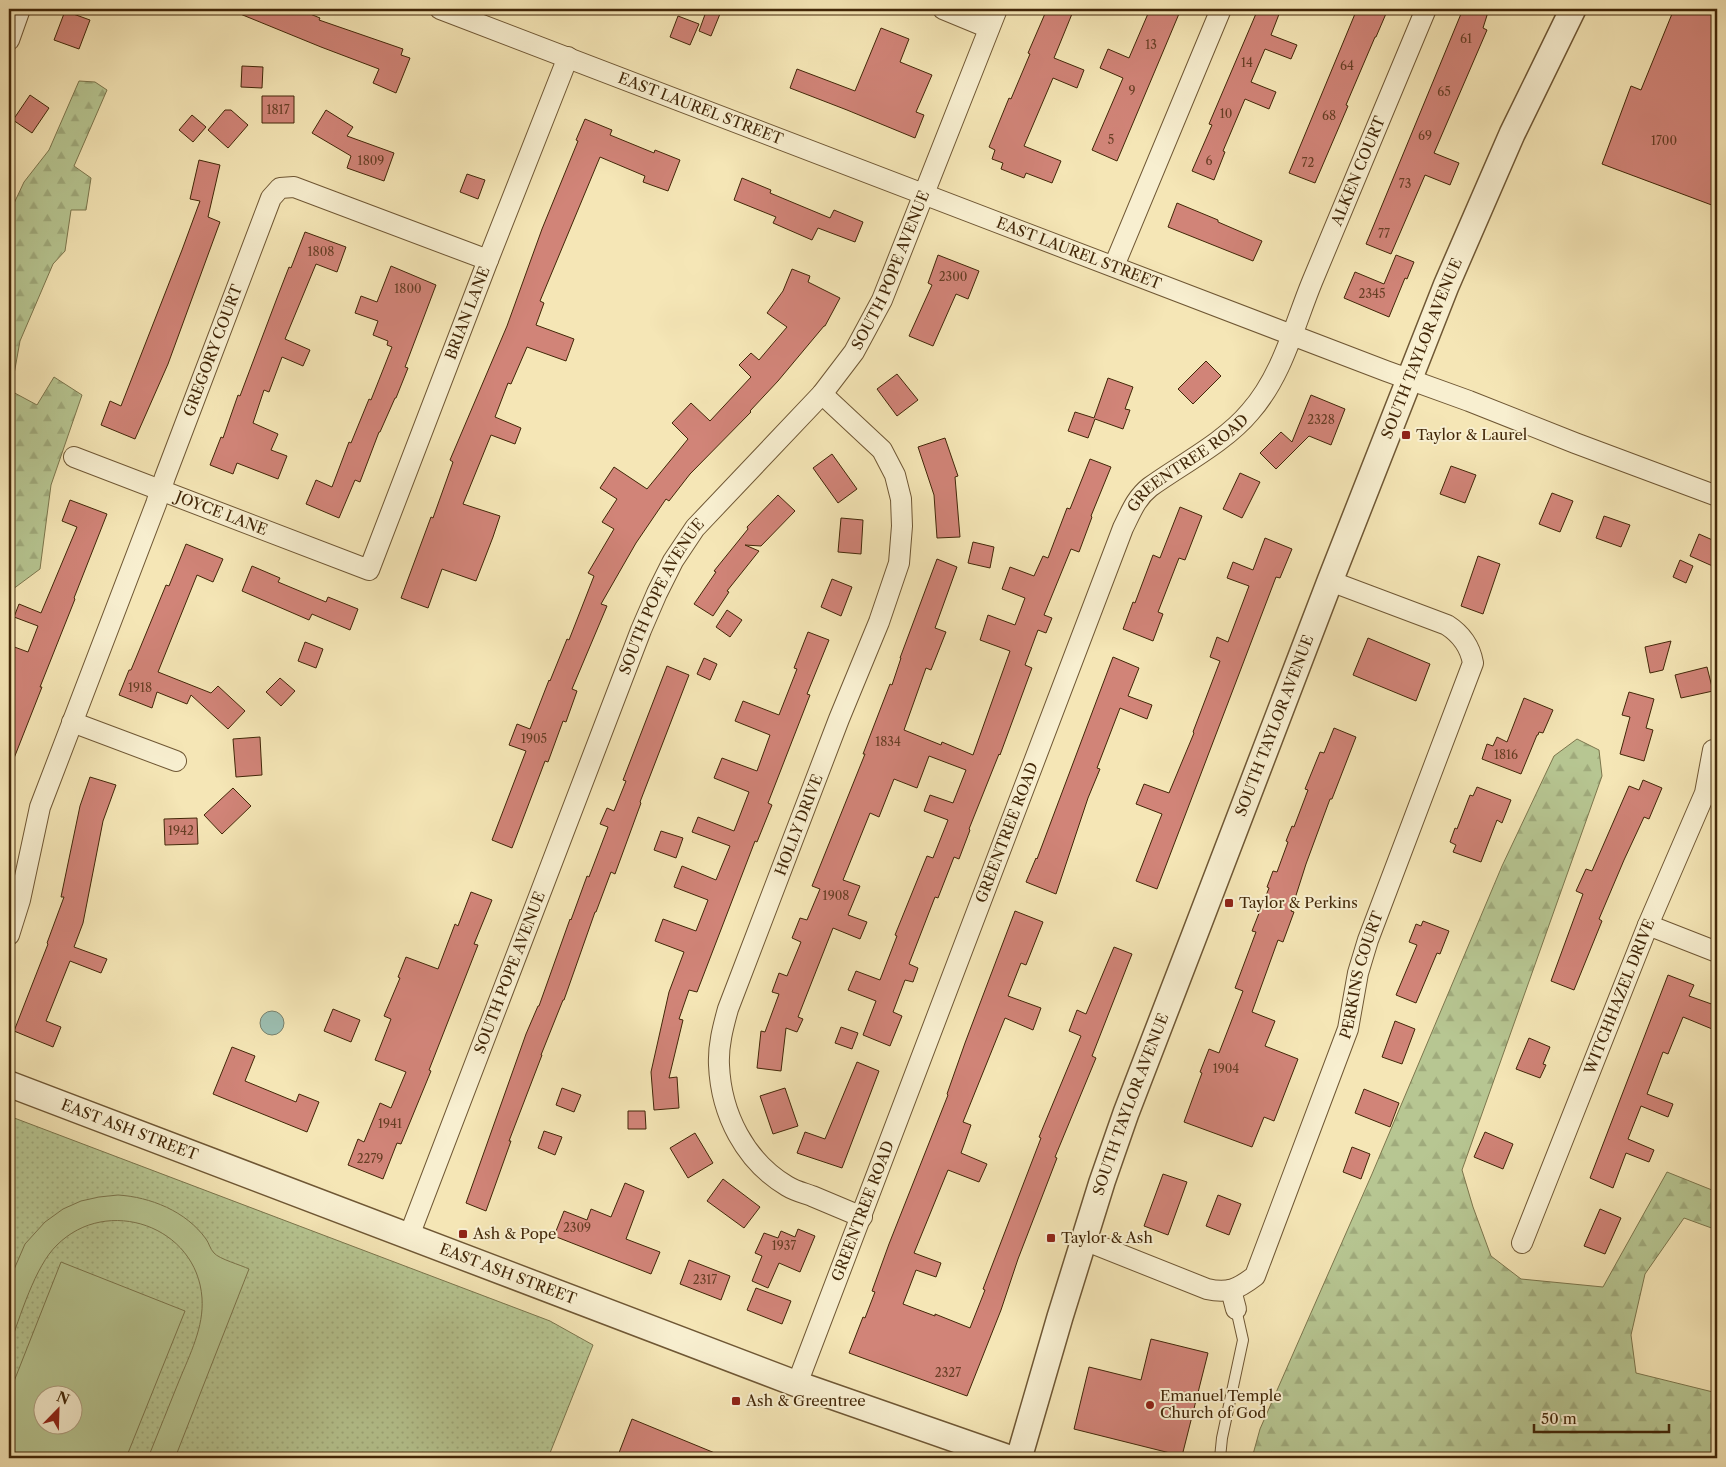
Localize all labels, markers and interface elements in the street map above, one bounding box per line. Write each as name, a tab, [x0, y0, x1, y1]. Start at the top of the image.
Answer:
house number: 61	[1460, 31, 1472, 46]
house number: 13	[1145, 37, 1157, 52]
house number: 14	[1241, 55, 1253, 70]
house number: 64	[1340, 58, 1354, 73]
street label: EAST LAUREL STREET	[616, 68, 787, 149]
house number: 9	[1128, 83, 1136, 98]
house number: 65	[1437, 84, 1451, 99]
house number: 1817	[266, 102, 290, 117]
house number: 10	[1220, 106, 1232, 121]
house number: 68	[1322, 108, 1336, 123]
street label: ALKEN COURT	[1326, 113, 1389, 229]
house number: 69	[1418, 128, 1432, 143]
house number: 5	[1108, 132, 1114, 147]
house number: 1700	[1651, 133, 1677, 148]
house number: 1809	[358, 153, 384, 168]
house number: 6	[1205, 153, 1213, 168]
house number: 72	[1302, 155, 1315, 170]
house number: 73	[1399, 176, 1411, 191]
street label: SOUTH POPE AVENUE	[847, 188, 933, 353]
street label: EAST LAUREL STREET	[994, 213, 1165, 293]
house number: 77	[1378, 226, 1390, 241]
house number: 1808	[308, 244, 334, 259]
street label: SOUTH TAYLOR AVENUE	[1377, 255, 1466, 441]
street label: BRIAN LANE	[441, 264, 494, 362]
house number: 2300	[939, 269, 967, 284]
street label: GREGORY COURT	[179, 281, 247, 419]
house number: 1800	[394, 281, 422, 296]
house number: 2345	[1359, 286, 1385, 301]
street label: GREENTREE ROAD	[1123, 410, 1252, 515]
house number: 2328	[1307, 412, 1335, 427]
place label: Taylor & Laurel	[1416, 425, 1528, 444]
marker: Taylor & Laurel	[1400, 429, 1412, 441]
street label: JOYCE LANE	[171, 486, 270, 539]
street label: SOUTH POPE AVENUE	[615, 514, 708, 677]
street label: SOUTH TAYLOR AVENUE	[1231, 632, 1317, 819]
house number: 1918	[128, 680, 152, 695]
house number: 1905	[521, 731, 547, 746]
house number: 1834	[875, 734, 901, 749]
house number: 1816	[1494, 747, 1518, 762]
street label: GREENTREE ROAD	[971, 759, 1042, 906]
street label: HOLLY DRIVE	[770, 771, 827, 878]
house number: 1942	[168, 823, 194, 838]
house number: 1908	[823, 888, 849, 903]
street label: SOUTH POPE AVENUE	[470, 889, 549, 1056]
place label: Taylor & Perkins	[1239, 893, 1358, 912]
marker: Taylor & Perkins	[1223, 897, 1235, 909]
street label: PERKINS COURT	[1335, 908, 1387, 1042]
street label: WITCHHAZEL DRIVE	[1579, 916, 1659, 1078]
street label: SOUTH TAYLOR AVENUE	[1088, 1010, 1173, 1198]
house number: 1904	[1213, 1061, 1239, 1076]
street label: EAST ASH STREET	[59, 1095, 202, 1164]
house number: 1941	[378, 1116, 402, 1131]
street label: GREENTREE ROAD	[827, 1138, 898, 1284]
house number: 2279	[357, 1151, 383, 1166]
house number: 2309	[563, 1220, 591, 1235]
place label: Ash & Pope	[472, 1224, 557, 1243]
marker: Ash & Pope	[457, 1228, 469, 1240]
place label: Taylor & Ash	[1061, 1228, 1153, 1247]
marker: Taylor & Ash	[1045, 1232, 1057, 1244]
house number: 1937	[772, 1238, 796, 1253]
street label: EAST ASH STREET	[437, 1239, 580, 1308]
house number: 2317	[693, 1272, 717, 1287]
house number: 2327	[935, 1365, 961, 1380]
north arrow	[32, 1384, 82, 1434]
place label: Emanuel Temple Church of God	[1160, 1386, 1282, 1422]
text: N	[54, 1387, 72, 1409]
place label: Ash & Greentree	[745, 1391, 866, 1410]
marker: Ash & Greentree	[730, 1395, 742, 1407]
marker: Emanuel Temple Church of God	[1144, 1399, 1156, 1411]
scale bar	[1534, 1402, 1668, 1434]
text: 50 m	[1541, 1409, 1577, 1428]

